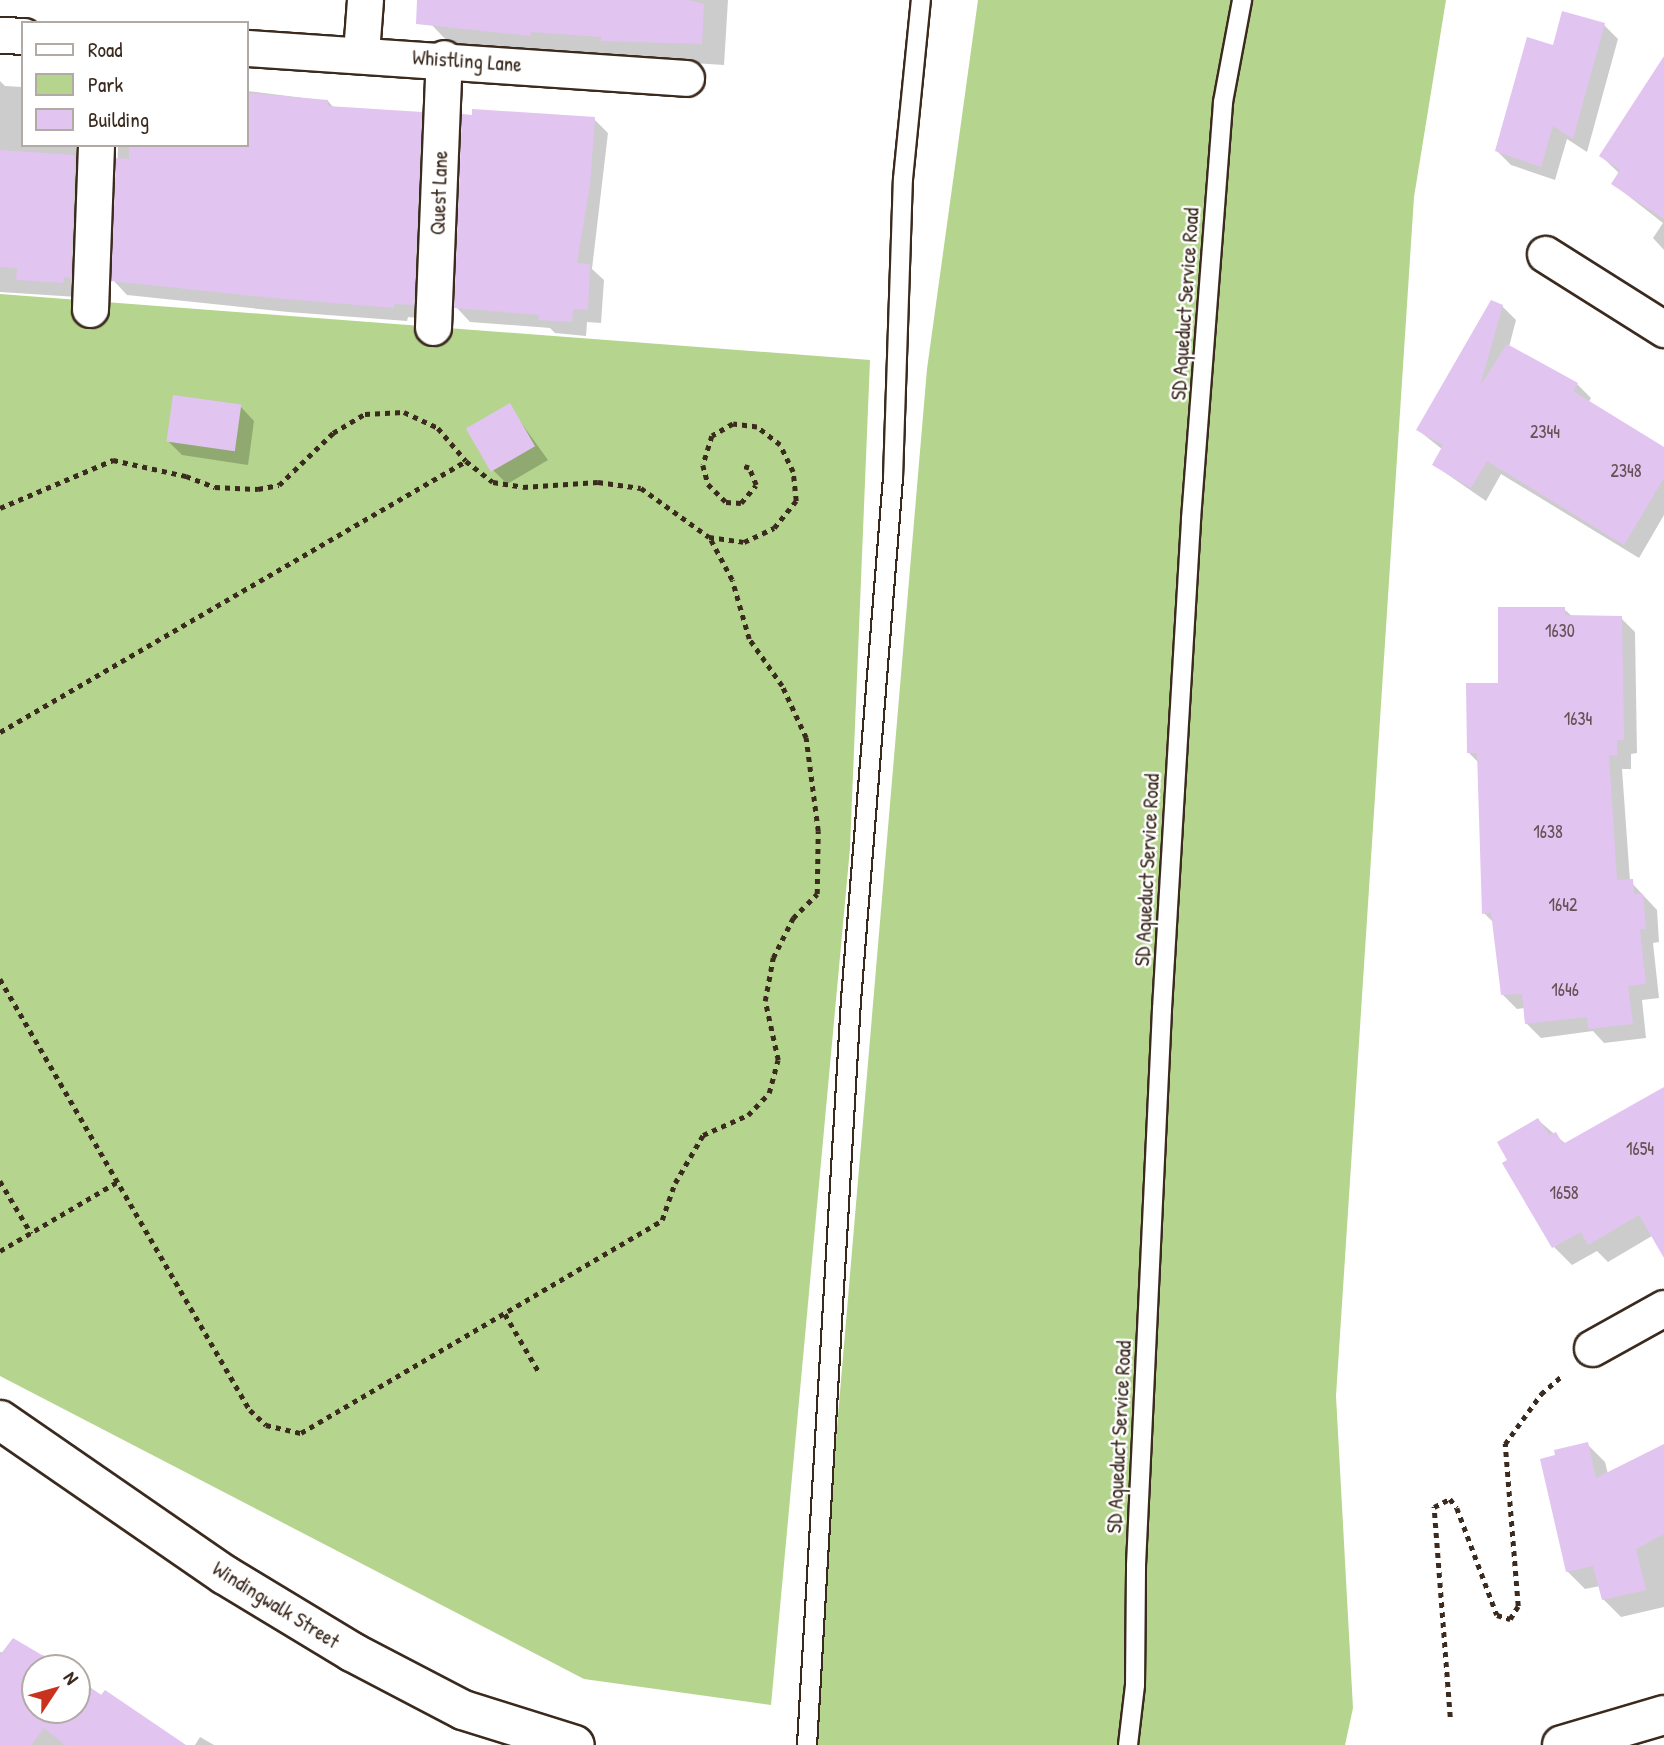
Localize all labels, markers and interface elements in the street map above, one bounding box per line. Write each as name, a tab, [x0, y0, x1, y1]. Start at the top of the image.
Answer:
legend	[21, 21, 248, 147]
text: Road	[88, 35, 122, 64]
street label: Whistling Lane	[411, 45, 523, 77]
text: Park	[88, 70, 123, 99]
text: Building	[88, 105, 149, 134]
street label: Quest Lane	[425, 150, 453, 236]
street label: SD Aqueduct Service Road	[1166, 207, 1204, 401]
house number: 2344	[1530, 421, 1560, 443]
house number: 2348	[1610, 460, 1642, 482]
house number: 1630	[1545, 620, 1575, 642]
house number: 1634	[1564, 708, 1592, 730]
street label: SD Aqueduct Service Road	[1129, 773, 1165, 967]
house number: 1638	[1533, 821, 1563, 843]
house number: 1642	[1549, 894, 1577, 916]
house number: 1646	[1551, 979, 1579, 1001]
house number: 1654	[1626, 1138, 1654, 1160]
house number: 1658	[1549, 1182, 1579, 1204]
street label: SD Aqueduct Service Road	[1101, 1340, 1137, 1534]
street label: Windingwalk Street	[208, 1556, 344, 1654]
north arrow	[21, 1654, 91, 1724]
text: N	[58, 1666, 85, 1690]

